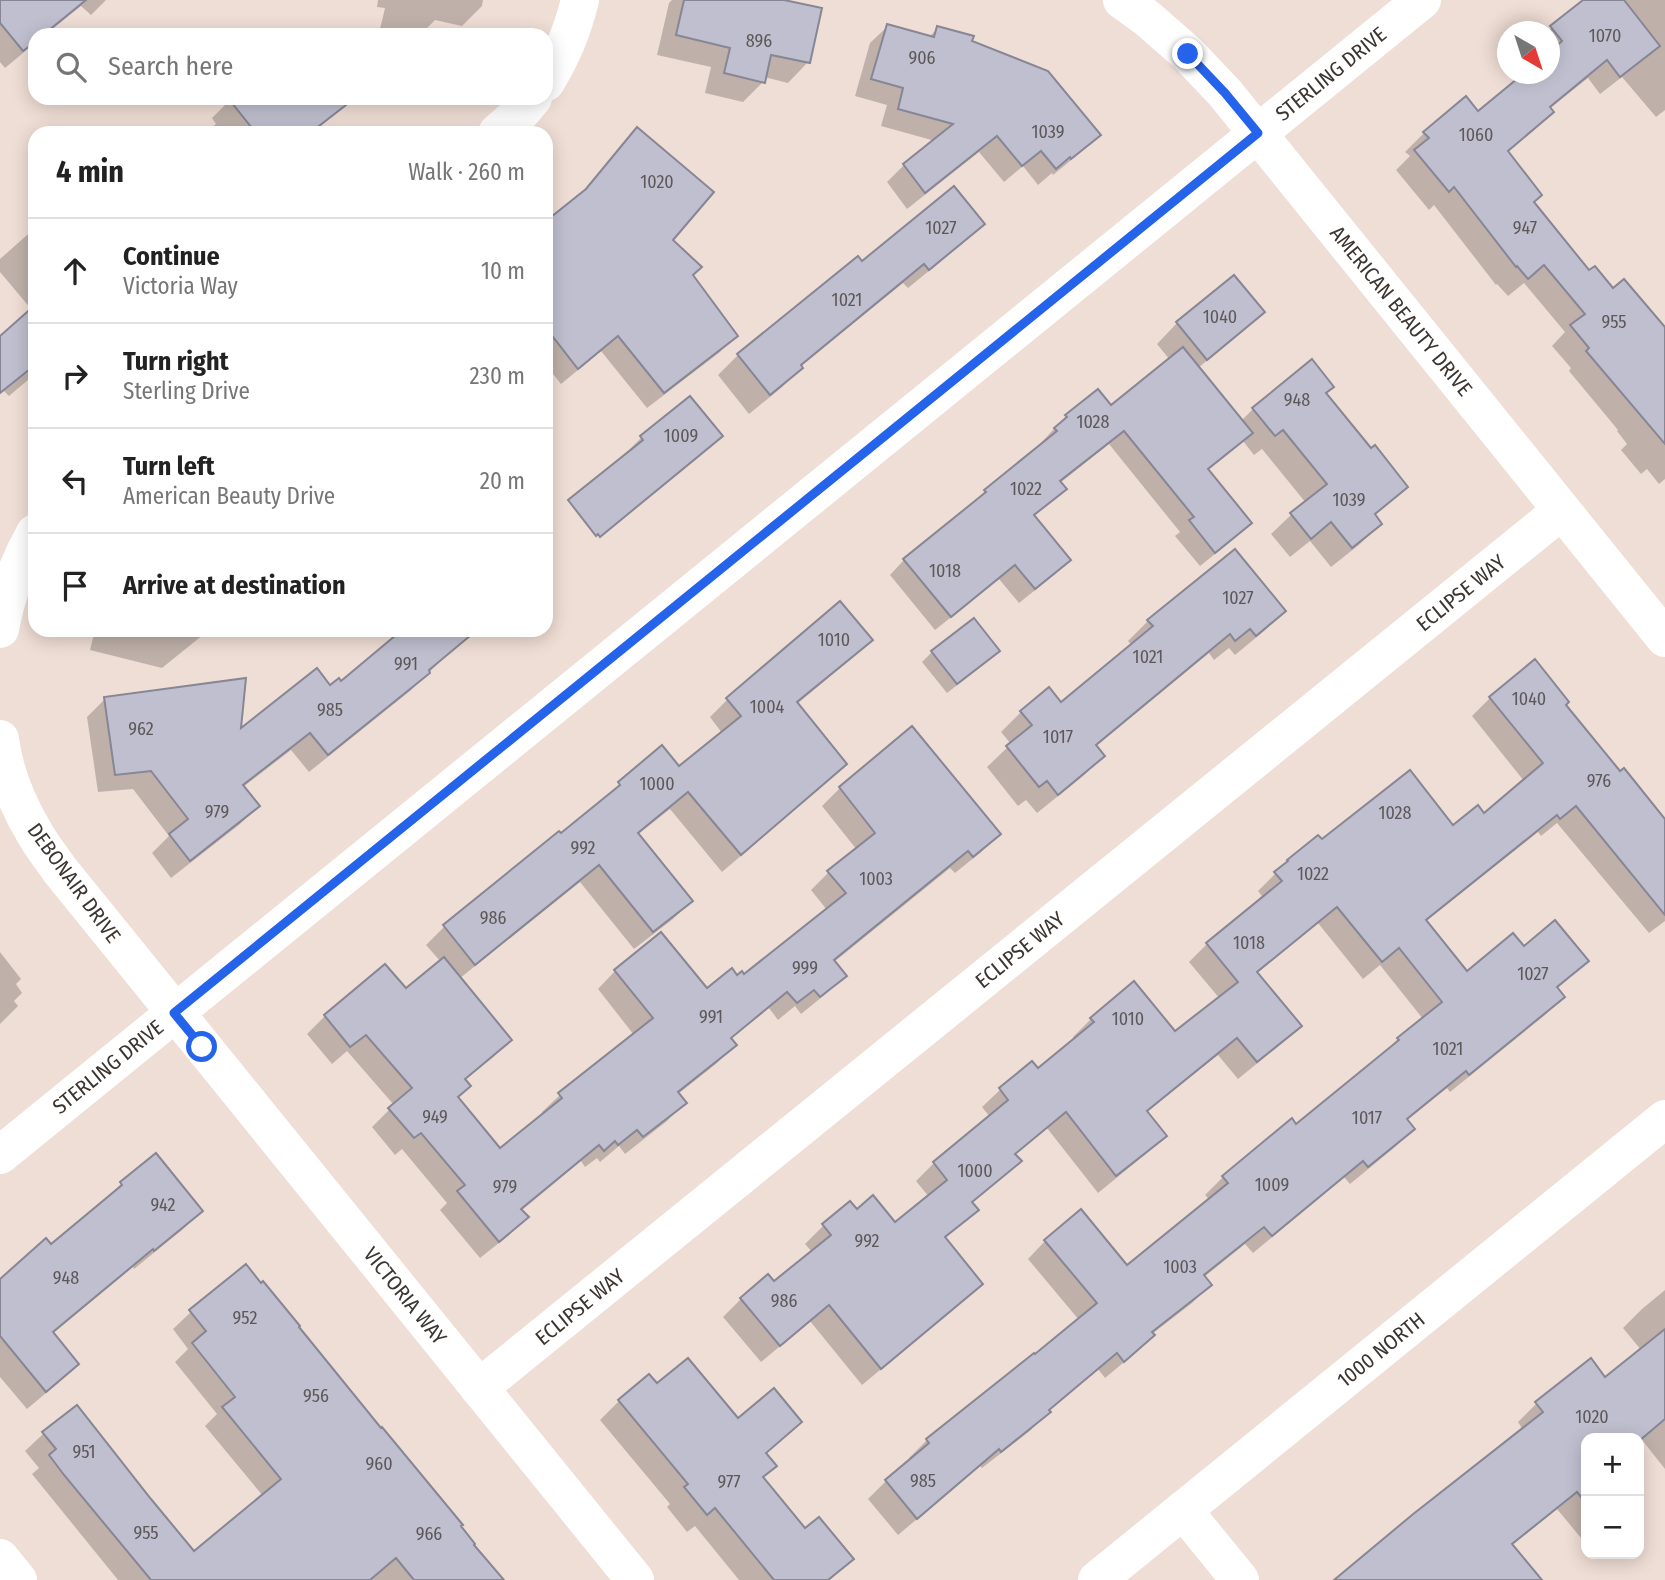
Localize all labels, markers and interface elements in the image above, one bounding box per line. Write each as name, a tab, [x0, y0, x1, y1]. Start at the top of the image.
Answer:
street label: STERLING DRIVE	[1270, 21, 1392, 127]
north arrow	[1497, 21, 1560, 84]
house number: 1070	[1589, 25, 1621, 47]
search box	[28, 28, 553, 105]
house number: 896	[746, 30, 772, 52]
route end	[1172, 38, 1203, 69]
house number: 906	[908, 47, 936, 69]
icon: search	[52, 48, 90, 86]
text: Search here	[108, 51, 233, 82]
house number: 1039	[1032, 121, 1064, 143]
house number: 1060	[1459, 124, 1493, 146]
text: 4 min	[56, 154, 124, 190]
text: Walk · 260 m	[408, 158, 525, 186]
house number: 1020	[640, 171, 674, 193]
house number: 1027	[925, 217, 957, 239]
house number: 947	[1513, 217, 1537, 239]
street label: AMERICAN BEAUTY DRIVE	[1324, 221, 1478, 401]
text: Continue	[123, 241, 220, 272]
icon: ahead	[56, 252, 94, 290]
text: 10 m	[481, 257, 525, 285]
text: Victoria Way	[123, 272, 238, 300]
house number: 1021	[832, 289, 862, 311]
house number: 1040	[1203, 306, 1237, 328]
house number: 955	[1601, 311, 1627, 333]
text: Turn right	[123, 346, 229, 377]
icon: right	[56, 357, 94, 395]
text: 230 m	[469, 362, 525, 390]
text: Sterling Drive	[123, 377, 250, 405]
house number: 948	[1284, 389, 1310, 411]
house number: 1028	[1076, 411, 1110, 433]
house number: 1009	[664, 425, 698, 447]
text: Turn left	[123, 451, 215, 482]
icon: left	[56, 462, 94, 500]
text: 20 m	[480, 467, 525, 495]
house number: 1022	[1010, 478, 1042, 500]
text: American Beauty Drive	[123, 482, 335, 510]
house number: 1039	[1333, 489, 1365, 511]
street label: ECLIPSE WAY	[1411, 549, 1511, 637]
house number: 1018	[929, 560, 961, 582]
icon: arrive	[56, 567, 94, 605]
text: Arrive at destination	[123, 570, 346, 601]
house number: 1027	[1222, 587, 1254, 609]
house number: 1010	[818, 629, 850, 651]
house number: 1021	[1133, 646, 1163, 668]
house number: 991	[394, 653, 418, 675]
house number: 1040	[1512, 688, 1546, 710]
house number: 1004	[750, 696, 785, 718]
house number: 985	[317, 699, 343, 721]
house number: 962	[128, 718, 154, 740]
house number: 1017	[1043, 726, 1073, 748]
house number: 976	[1587, 770, 1611, 792]
house number: 1000	[639, 773, 675, 795]
house number: 979	[205, 801, 229, 823]
house number: 1028	[1378, 802, 1412, 824]
street label: DEBONAIR DRIVE	[22, 818, 126, 948]
house number: 992	[570, 837, 596, 859]
house number: 1022	[1297, 863, 1329, 885]
house number: 1003	[859, 868, 893, 890]
street label: ECLIPSE WAY	[970, 906, 1070, 994]
house number: 986	[480, 907, 506, 929]
house number: 1018	[1233, 932, 1265, 954]
house number: 999	[792, 957, 818, 979]
house number: 1027	[1517, 963, 1549, 985]
house number: 991	[699, 1006, 723, 1028]
house number: 1010	[1112, 1008, 1144, 1030]
street label: STERLING DRIVE	[47, 1014, 169, 1120]
route start	[186, 1031, 217, 1062]
house number: 1021	[1433, 1038, 1463, 1060]
house number: 949	[422, 1106, 448, 1128]
house number: 1017	[1352, 1107, 1382, 1129]
house number: 1000	[957, 1160, 993, 1182]
house number: 1009	[1255, 1174, 1289, 1196]
house number: 979	[493, 1176, 517, 1198]
house number: 942	[150, 1194, 176, 1216]
house number: 992	[854, 1230, 880, 1252]
street label: VICTORIA WAY	[358, 1242, 453, 1350]
house number: 1003	[1163, 1256, 1197, 1278]
street label: ECLIPSE WAY	[530, 1263, 630, 1351]
house number: 948	[53, 1267, 79, 1289]
house number: 986	[771, 1290, 797, 1312]
house number: 952	[233, 1307, 257, 1329]
street label: 1000 NORTH	[1332, 1307, 1430, 1393]
house number: 956	[303, 1385, 329, 1407]
house number: 1020	[1575, 1406, 1609, 1428]
map controls	[1581, 1433, 1644, 1559]
button: +	[1581, 1433, 1644, 1496]
house number: 951	[72, 1441, 96, 1463]
house number: 960	[365, 1453, 393, 1475]
house number: 985	[910, 1470, 936, 1492]
house number: 977	[717, 1471, 741, 1493]
button: −	[1581, 1496, 1644, 1559]
house number: 955	[133, 1522, 159, 1544]
house number: 966	[416, 1523, 442, 1545]

